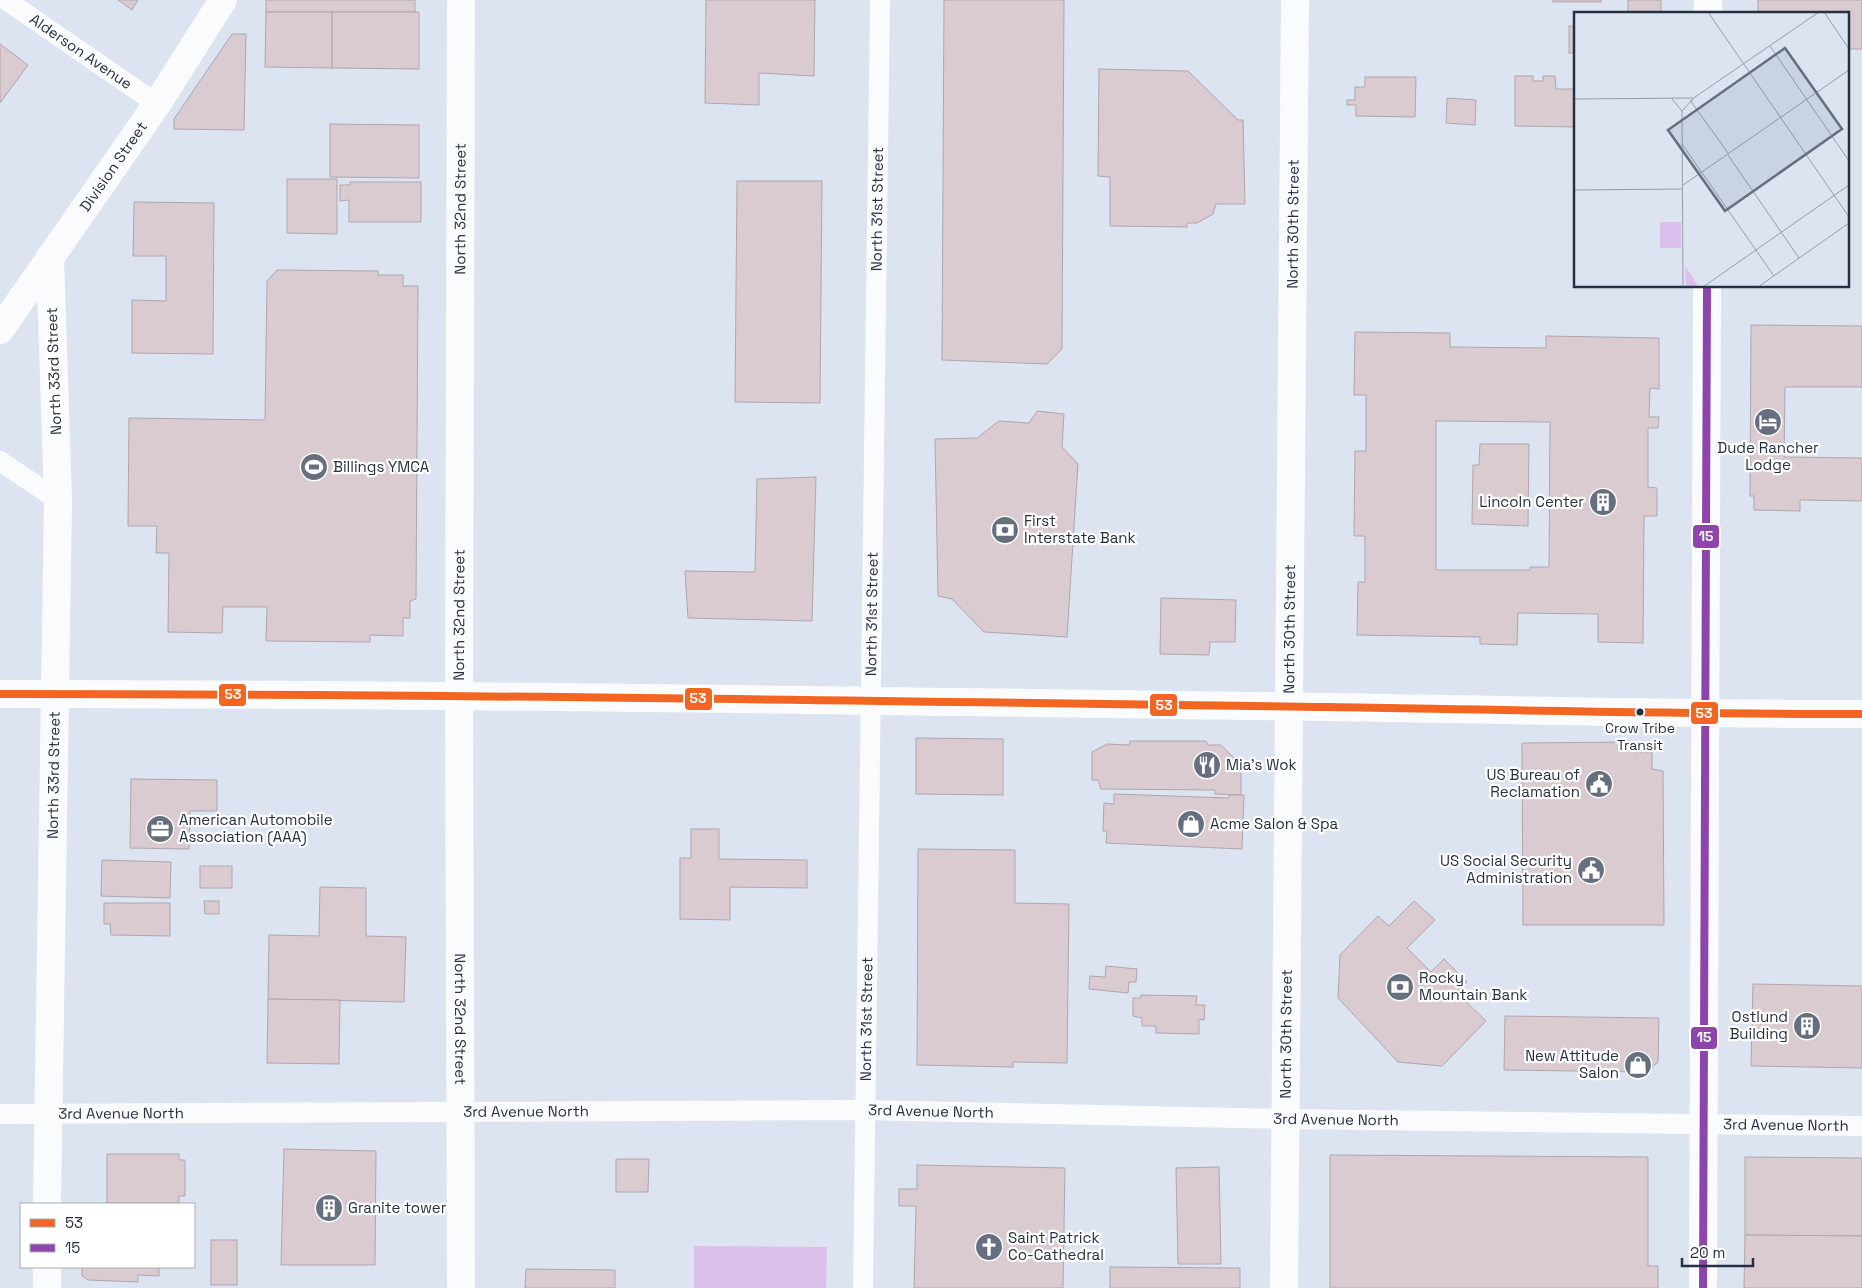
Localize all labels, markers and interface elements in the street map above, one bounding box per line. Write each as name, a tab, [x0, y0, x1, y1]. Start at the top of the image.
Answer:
street label: Alderson Avenue	[26, 9, 136, 93]
inset map	[1574, 12, 1850, 288]
street label: Division Street	[75, 118, 151, 215]
street label: North 32nd Street	[450, 143, 470, 275]
street label: North 31st Street	[866, 147, 887, 271]
street label: North 30th Street	[1283, 159, 1303, 289]
street label: North 33rd Street	[42, 307, 65, 435]
hotel icon: Dude Rancher Lodge	[1753, 407, 1783, 437]
place label: Dude Rancher Lodge	[1717, 438, 1819, 474]
sports icon: Billings YMCA	[299, 452, 329, 482]
place label: Billings YMCA	[333, 457, 430, 476]
building icon: Lincoln Center	[1588, 487, 1618, 517]
place label: Lincoln Center	[1479, 492, 1584, 511]
place label: First Interstate Bank	[1024, 511, 1136, 547]
bank icon: First Interstate Bank	[990, 515, 1020, 545]
line badge: 15	[1692, 524, 1720, 549]
text: 15	[1699, 527, 1713, 545]
street label: North 32nd Street	[449, 549, 468, 681]
street label: North 31st Street	[861, 552, 882, 676]
street label: North 30th Street	[1279, 564, 1299, 694]
line badge: 53	[218, 683, 247, 707]
text: 53	[225, 685, 241, 703]
line badge: 53	[684, 687, 713, 711]
text: 53	[690, 689, 706, 707]
line badge: 53	[1149, 693, 1178, 717]
text: 53	[1156, 696, 1172, 714]
line badge: 53	[1690, 701, 1719, 725]
text: 53	[1696, 704, 1712, 722]
marker: Crow Tribe Transit	[1635, 707, 1645, 717]
street label: North 33rd Street	[43, 711, 64, 839]
place label: Crow Tribe Transit	[1605, 719, 1675, 754]
restaurant icon: Mia's Wok	[1192, 750, 1222, 780]
place label: Mia's Wok	[1226, 755, 1296, 774]
place label: US Bureau of Reclamation	[1487, 765, 1580, 801]
public building icon: US Bureau of Reclamation	[1584, 769, 1614, 799]
shop icon: Acme Salon & Spa	[1176, 809, 1206, 839]
place label: American Automobile Association (AAA)	[179, 810, 333, 847]
office icon: American Automobile Association (AAA)	[145, 814, 175, 844]
place label: Acme Salon & Spa	[1210, 814, 1339, 833]
place label: US Social Security Administration	[1440, 851, 1572, 887]
public building icon: US Social Security Administration	[1576, 855, 1606, 885]
street label: North 32nd Street	[451, 953, 470, 1085]
street label: North 31st Street	[856, 957, 876, 1081]
place label: Rocky Mountain Bank	[1419, 968, 1527, 1004]
street label: North 30th Street	[1276, 969, 1296, 1099]
bank icon: Rocky Mountain Bank	[1385, 972, 1415, 1002]
place label: Ostlund Building	[1729, 1007, 1788, 1043]
building icon: Ostlund Building	[1792, 1011, 1822, 1041]
line badge: 15	[1690, 1026, 1718, 1050]
text: 15	[1697, 1028, 1711, 1046]
place label: New Attitude Salon	[1525, 1046, 1619, 1082]
shop icon: New Attitude Salon	[1623, 1050, 1653, 1080]
street label: 3rd Avenue North	[868, 1100, 994, 1122]
street label: 3rd Avenue North	[463, 1101, 589, 1121]
street label: 3rd Avenue North	[58, 1103, 184, 1123]
street label: 3rd Avenue North	[1273, 1109, 1399, 1129]
street label: 3rd Avenue North	[1723, 1114, 1849, 1135]
building icon: Granite tower	[314, 1193, 344, 1223]
place label: Granite tower	[348, 1198, 447, 1217]
legend	[20, 1203, 195, 1268]
text: 53	[65, 1213, 83, 1232]
place label: Saint Patrick Co-Cathedral	[1008, 1228, 1104, 1264]
church icon: Saint Patrick Co-Cathedral	[974, 1232, 1004, 1262]
scale bar	[1682, 1236, 1753, 1268]
text: 15	[65, 1238, 80, 1257]
text: 20 m	[1690, 1243, 1725, 1262]

